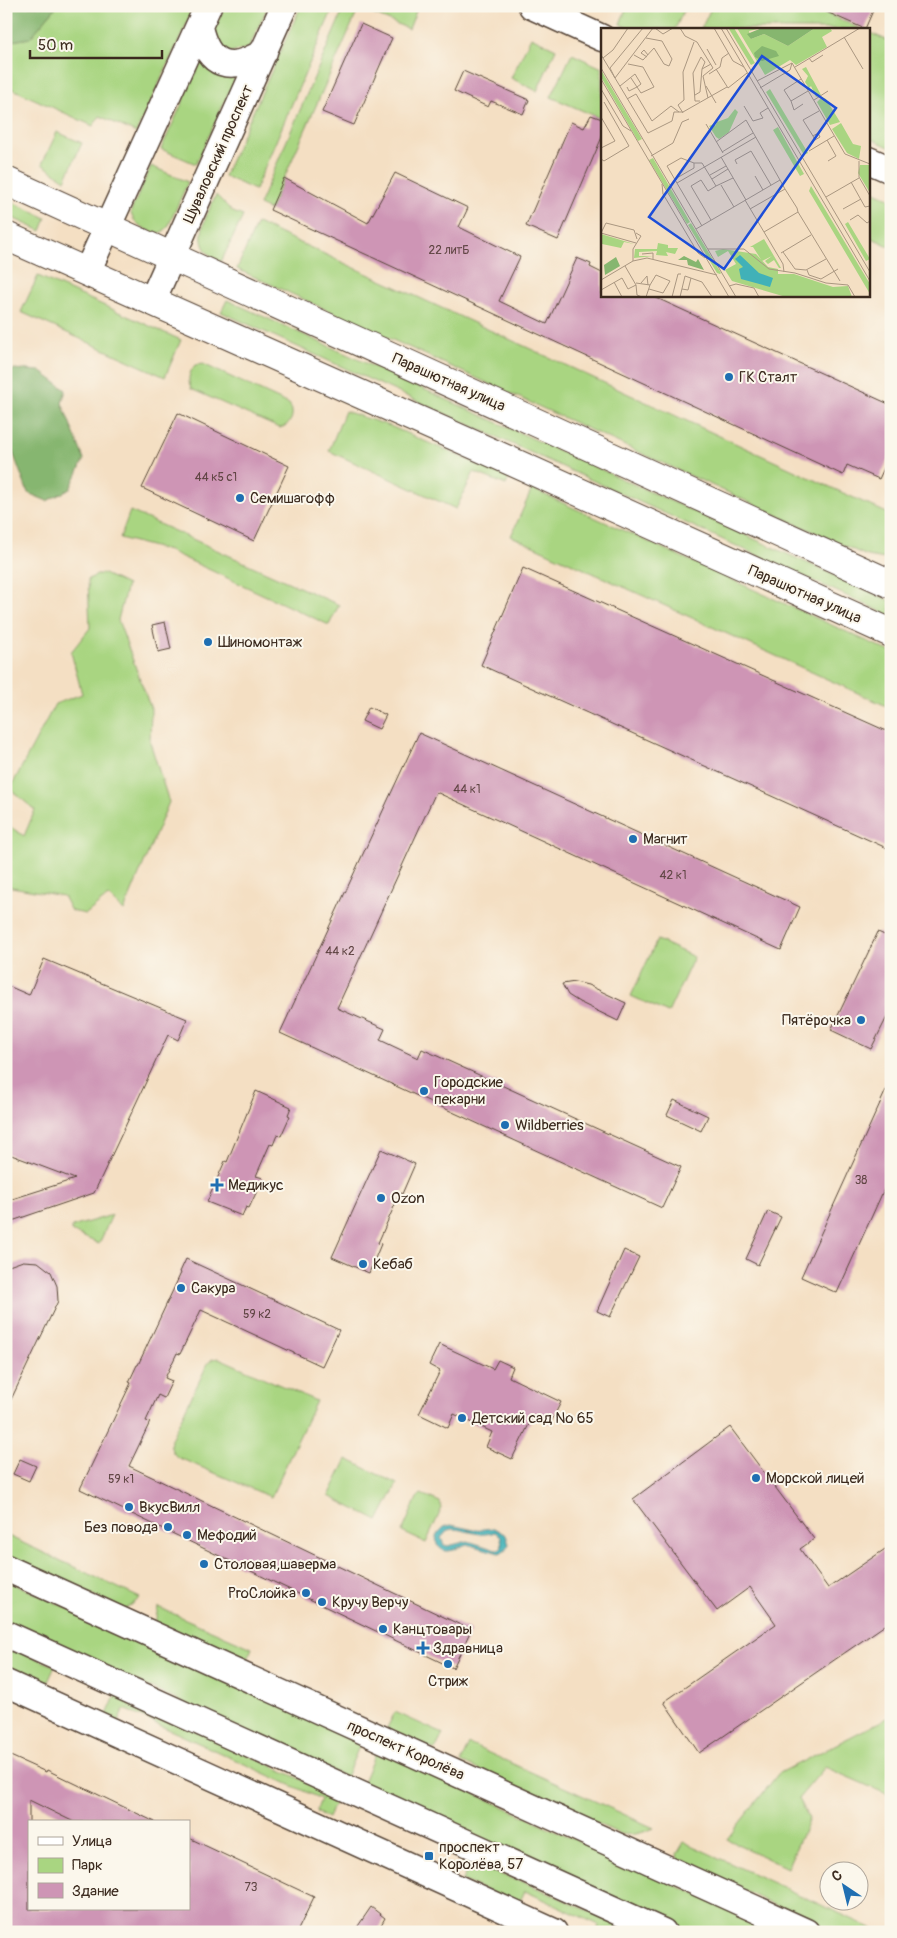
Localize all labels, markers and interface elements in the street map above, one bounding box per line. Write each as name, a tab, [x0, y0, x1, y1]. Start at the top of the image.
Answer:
scale bar	[30, 28, 162, 60]
inset map	[601, 28, 870, 296]
text: 50 m	[38, 36, 73, 55]
street label: Шуваловский проспект	[179, 82, 258, 226]
house number: 22 литБ	[429, 243, 469, 258]
street label: Парашютная улица	[389, 349, 508, 416]
place label: ГК Сталт	[739, 368, 798, 387]
marker: ГК Сталт	[723, 371, 735, 383]
house number: 44 к5 с1	[195, 470, 237, 485]
place label: Семишагофф	[250, 489, 335, 508]
marker: Семишагофф	[234, 492, 246, 504]
street label: Парашютная улица	[745, 561, 864, 628]
place label: Шиномонтаж	[218, 633, 302, 652]
marker: Шиномонтаж	[202, 636, 214, 648]
house number: 44 к1	[453, 782, 481, 797]
place label: Магнит	[643, 830, 688, 849]
marker: Магнит	[627, 833, 639, 845]
house number: 42 к1	[659, 868, 687, 883]
house number: 44 к2	[325, 944, 355, 959]
place label: Пятёрочка	[782, 1011, 851, 1030]
marker: Пятёрочка	[855, 1014, 867, 1026]
place label: Городские пекарни	[434, 1073, 503, 1109]
marker: Городские пекарни	[418, 1085, 430, 1097]
place label: Wildberries	[515, 1116, 584, 1135]
marker: Wildberries	[499, 1119, 511, 1131]
house number: 38	[855, 1173, 867, 1188]
place label: Медикус	[228, 1176, 284, 1195]
marker: Медикус	[210, 1178, 224, 1192]
place label: Ozon	[391, 1189, 425, 1208]
marker: Ozon	[375, 1192, 387, 1204]
place label: Кебаб	[373, 1255, 413, 1274]
marker: Кебаб	[357, 1258, 369, 1270]
place label: Сакура	[191, 1279, 235, 1298]
marker: Сакура	[175, 1282, 187, 1294]
house number: 59 к2	[243, 1307, 271, 1322]
place label: Детский сад № 65	[471, 1409, 594, 1428]
marker: Детский сад № 65	[456, 1412, 468, 1424]
place label: Морской лицей	[766, 1469, 864, 1488]
house number: 59 к1	[108, 1472, 134, 1487]
marker: Морской лицей	[750, 1472, 762, 1484]
place label: ВкусВилл	[139, 1498, 200, 1517]
marker: ВкусВилл	[123, 1501, 135, 1513]
place label: Без повода	[84, 1518, 158, 1537]
marker: Без повода	[162, 1521, 174, 1533]
place label: Мефодий	[197, 1526, 257, 1545]
marker: Мефодий	[181, 1529, 193, 1541]
place label: Столовая,шаверма	[214, 1555, 336, 1574]
marker: Столовая,шаверма	[198, 1558, 210, 1570]
place label: ProСлойка	[228, 1584, 296, 1603]
marker: ProСлойка	[300, 1587, 312, 1599]
place label: Кручу Верчу	[332, 1593, 409, 1612]
marker: Кручу Верчу	[316, 1596, 328, 1608]
place label: Канцтовары	[393, 1620, 472, 1639]
marker: Канцтовары	[377, 1623, 389, 1635]
place label: Здравница	[433, 1639, 503, 1658]
marker: Здравница	[417, 1642, 429, 1654]
marker: Стриж	[442, 1658, 454, 1670]
place label: Стриж	[428, 1672, 468, 1691]
street label: проспект Королёва	[344, 1716, 467, 1785]
legend	[28, 1820, 190, 1910]
text: Улица	[72, 1832, 112, 1851]
place label: проспект Королёва, 57	[439, 1838, 523, 1874]
marker: проспект Королёва, 57	[423, 1850, 435, 1862]
text: Парк	[72, 1856, 103, 1875]
north arrow	[820, 1860, 870, 1910]
text: С	[828, 1866, 846, 1885]
house number: 73	[244, 1880, 258, 1895]
text: Здание	[72, 1882, 119, 1901]

